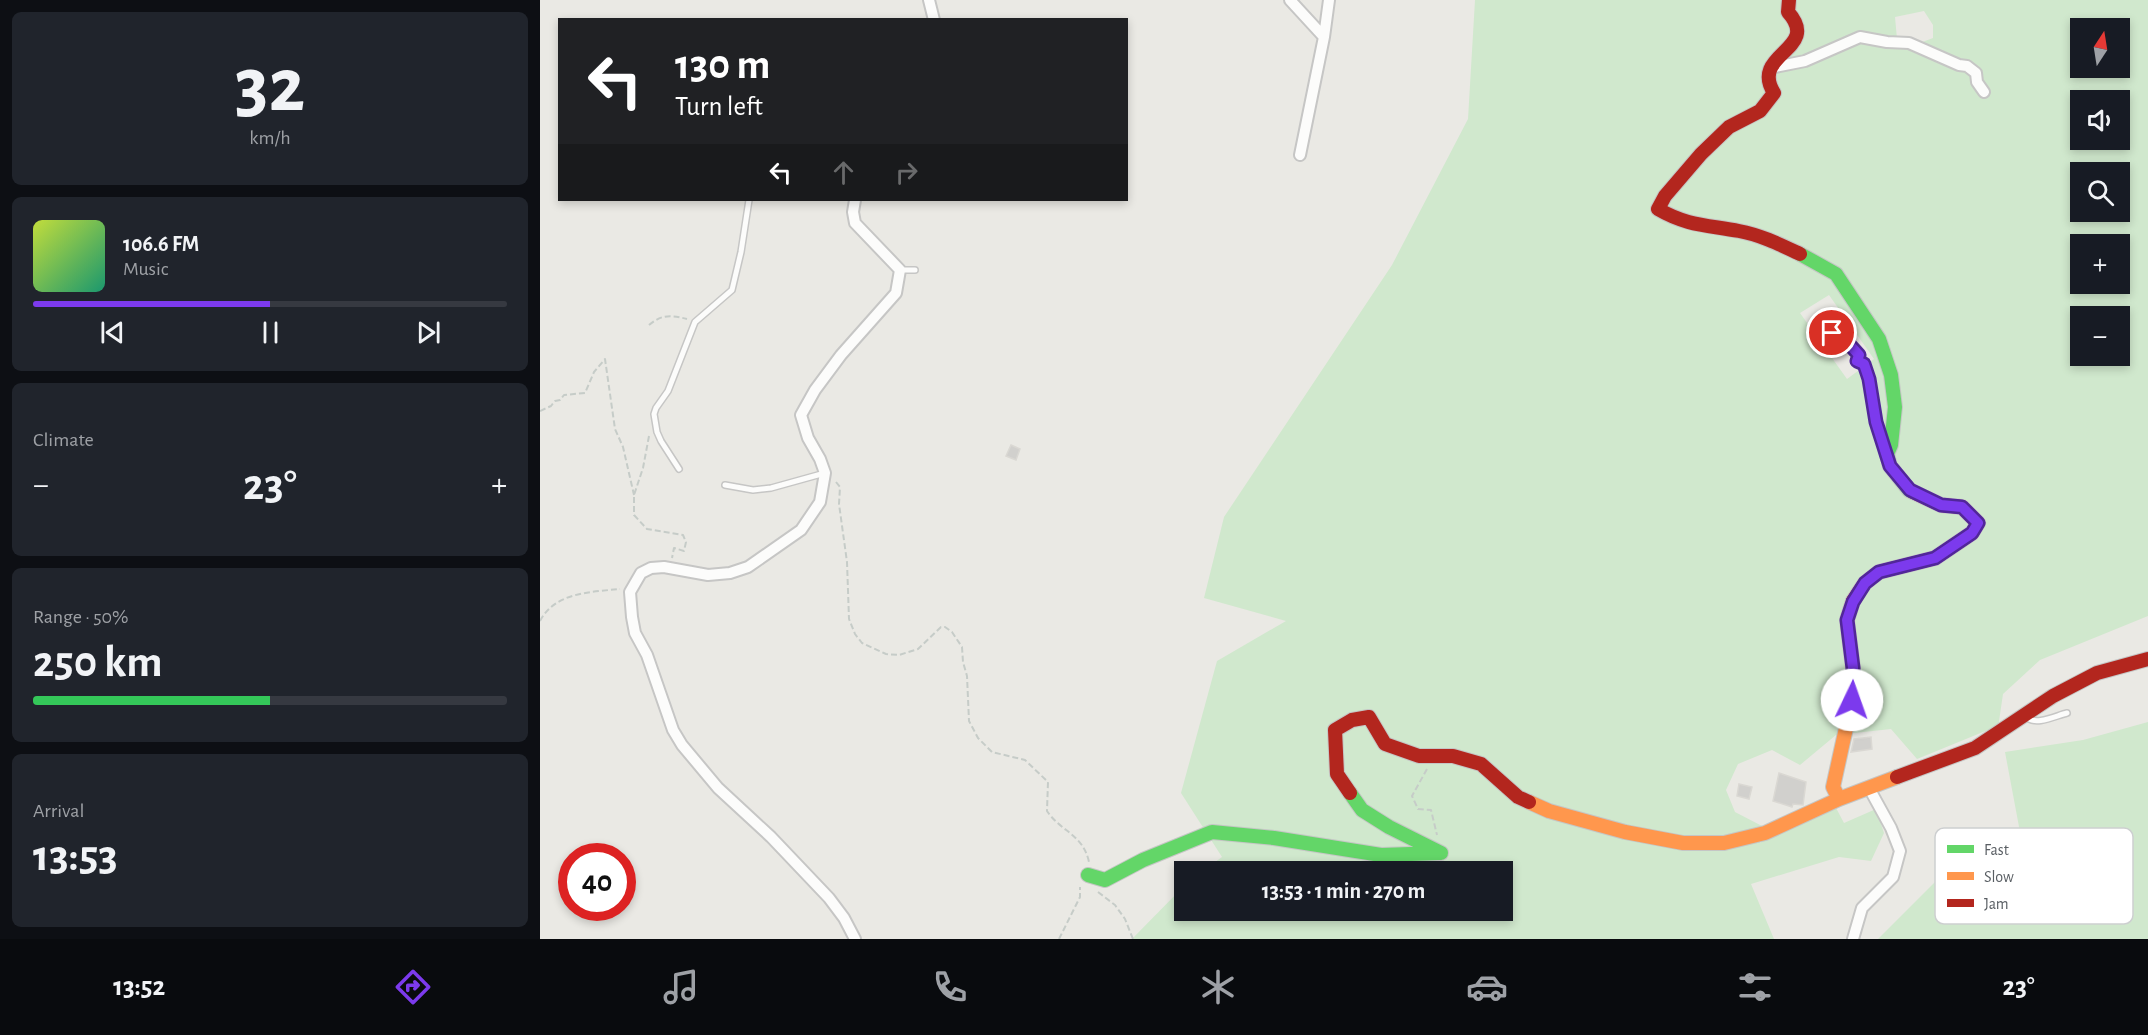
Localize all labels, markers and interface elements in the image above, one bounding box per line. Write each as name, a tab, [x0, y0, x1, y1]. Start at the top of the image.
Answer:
north arrow	[2070, 18, 2130, 78]
map controls	[2070, 18, 2130, 366]
icon: left	[576, 42, 654, 120]
text: 130 m	[675, 44, 770, 86]
text: 32	[235, 48, 305, 126]
button: sound	[2070, 90, 2130, 150]
text: Turn left	[675, 93, 763, 120]
text: km/h	[249, 128, 291, 148]
icon: left	[764, 156, 797, 189]
icon: ahead	[827, 156, 860, 189]
icon: right	[890, 156, 923, 189]
button: search	[2070, 162, 2130, 222]
text: 106.6 FM	[123, 233, 199, 255]
button: +	[2070, 234, 2130, 294]
text: Music	[123, 259, 169, 279]
button: −	[2070, 306, 2130, 366]
pin	[1806, 307, 1857, 358]
icon: previous	[96, 316, 129, 349]
icon: pause	[254, 316, 287, 349]
icon: next	[412, 316, 445, 349]
icon: arrive	[1815, 316, 1848, 349]
text: Climate	[33, 430, 94, 450]
text: 23°	[243, 463, 297, 508]
text: −	[33, 469, 49, 502]
text: +	[491, 469, 507, 502]
text: Range · 50%	[33, 607, 129, 627]
text: 250 km	[33, 640, 162, 685]
position arrow	[1820, 668, 1884, 732]
text: Arrival	[33, 801, 84, 821]
legend	[1935, 828, 2133, 924]
text: 13:53	[33, 834, 118, 879]
text: Fast	[1984, 842, 2009, 858]
speed limit sign: 40	[558, 843, 636, 921]
text: Slow	[1984, 869, 2014, 885]
text: 13:53 · 1 min · 270 m	[1262, 880, 1425, 902]
text: Jam	[1984, 896, 2009, 912]
icon: directions	[392, 966, 434, 1008]
icon: music	[660, 966, 702, 1008]
icon: phone	[929, 966, 971, 1008]
icon: climate	[1197, 966, 1239, 1008]
icon: car	[1466, 966, 1508, 1008]
icon: filters	[1734, 966, 1776, 1008]
text: 13:52	[113, 973, 165, 1000]
text: 23°	[2002, 973, 2035, 1000]

